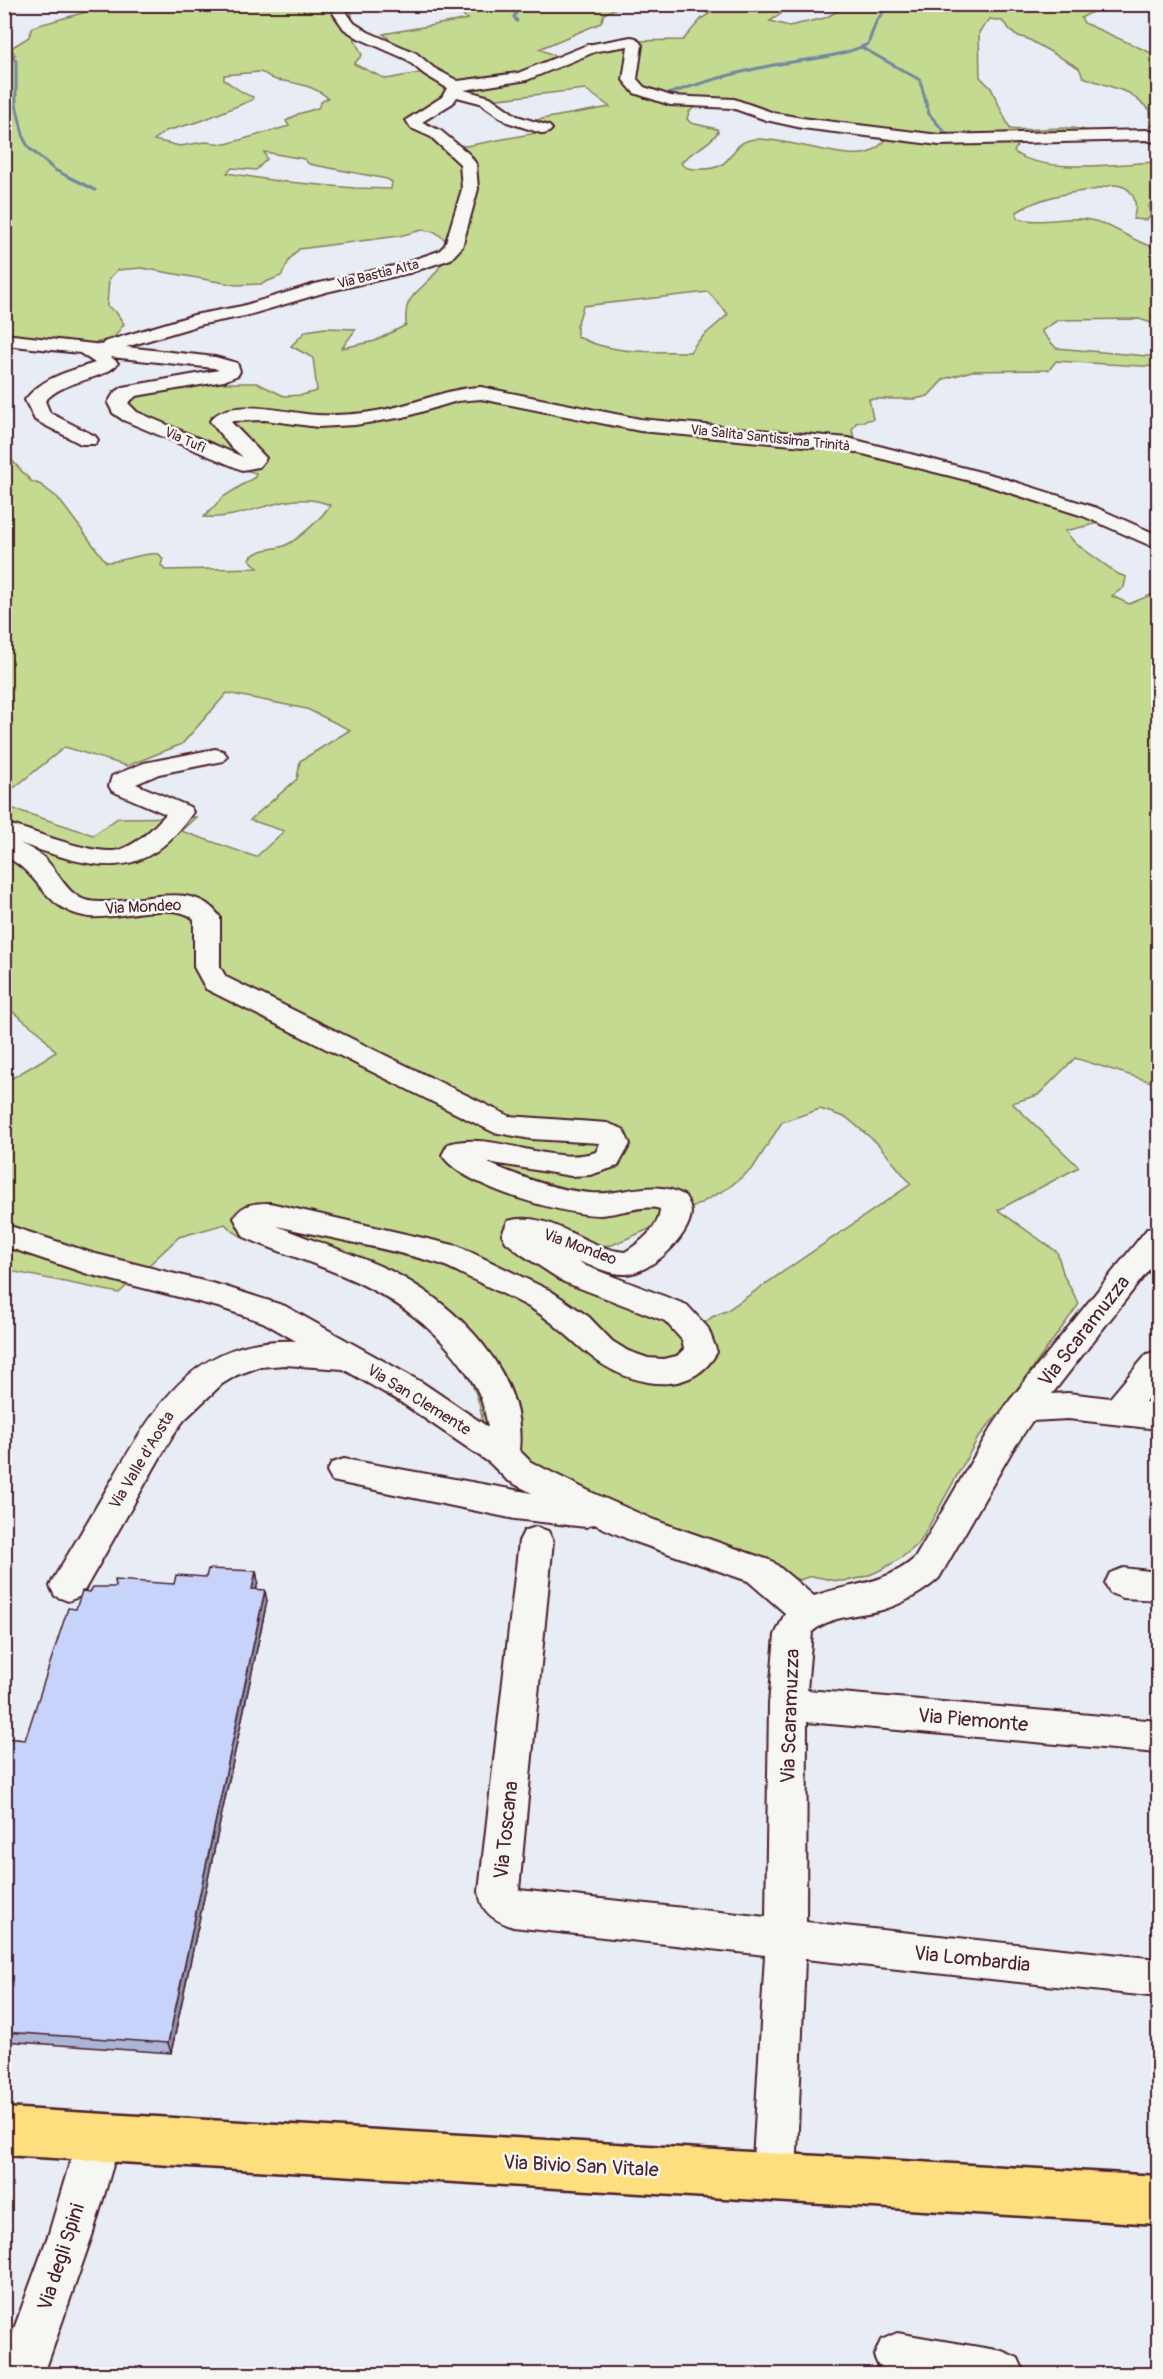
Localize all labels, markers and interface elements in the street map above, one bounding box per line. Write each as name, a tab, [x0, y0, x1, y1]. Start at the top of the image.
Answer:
street label: Via Bastia Alta	[335, 256, 421, 292]
street label: Via Salita Santissima Trinità	[690, 421, 850, 455]
street label: Via Tufi	[162, 423, 208, 457]
street label: Via Mondeo	[104, 895, 182, 919]
street label: Via Mondeo	[540, 1224, 620, 1270]
street label: Via Scaramuzza	[1033, 1270, 1135, 1392]
street label: Via San Clemente	[363, 1360, 475, 1440]
street label: Via Valle d'Aosta	[105, 1408, 179, 1512]
street label: Via Scaramuzza	[775, 1648, 805, 1784]
street label: Via Piemonte	[917, 1703, 1029, 1737]
street label: Via Toscana	[488, 1780, 524, 1880]
street label: Via Lombardia	[913, 1940, 1031, 1978]
street label: Via Bivio San Vitale	[503, 2149, 660, 2183]
street label: Via degli Spini	[32, 2200, 90, 2314]

